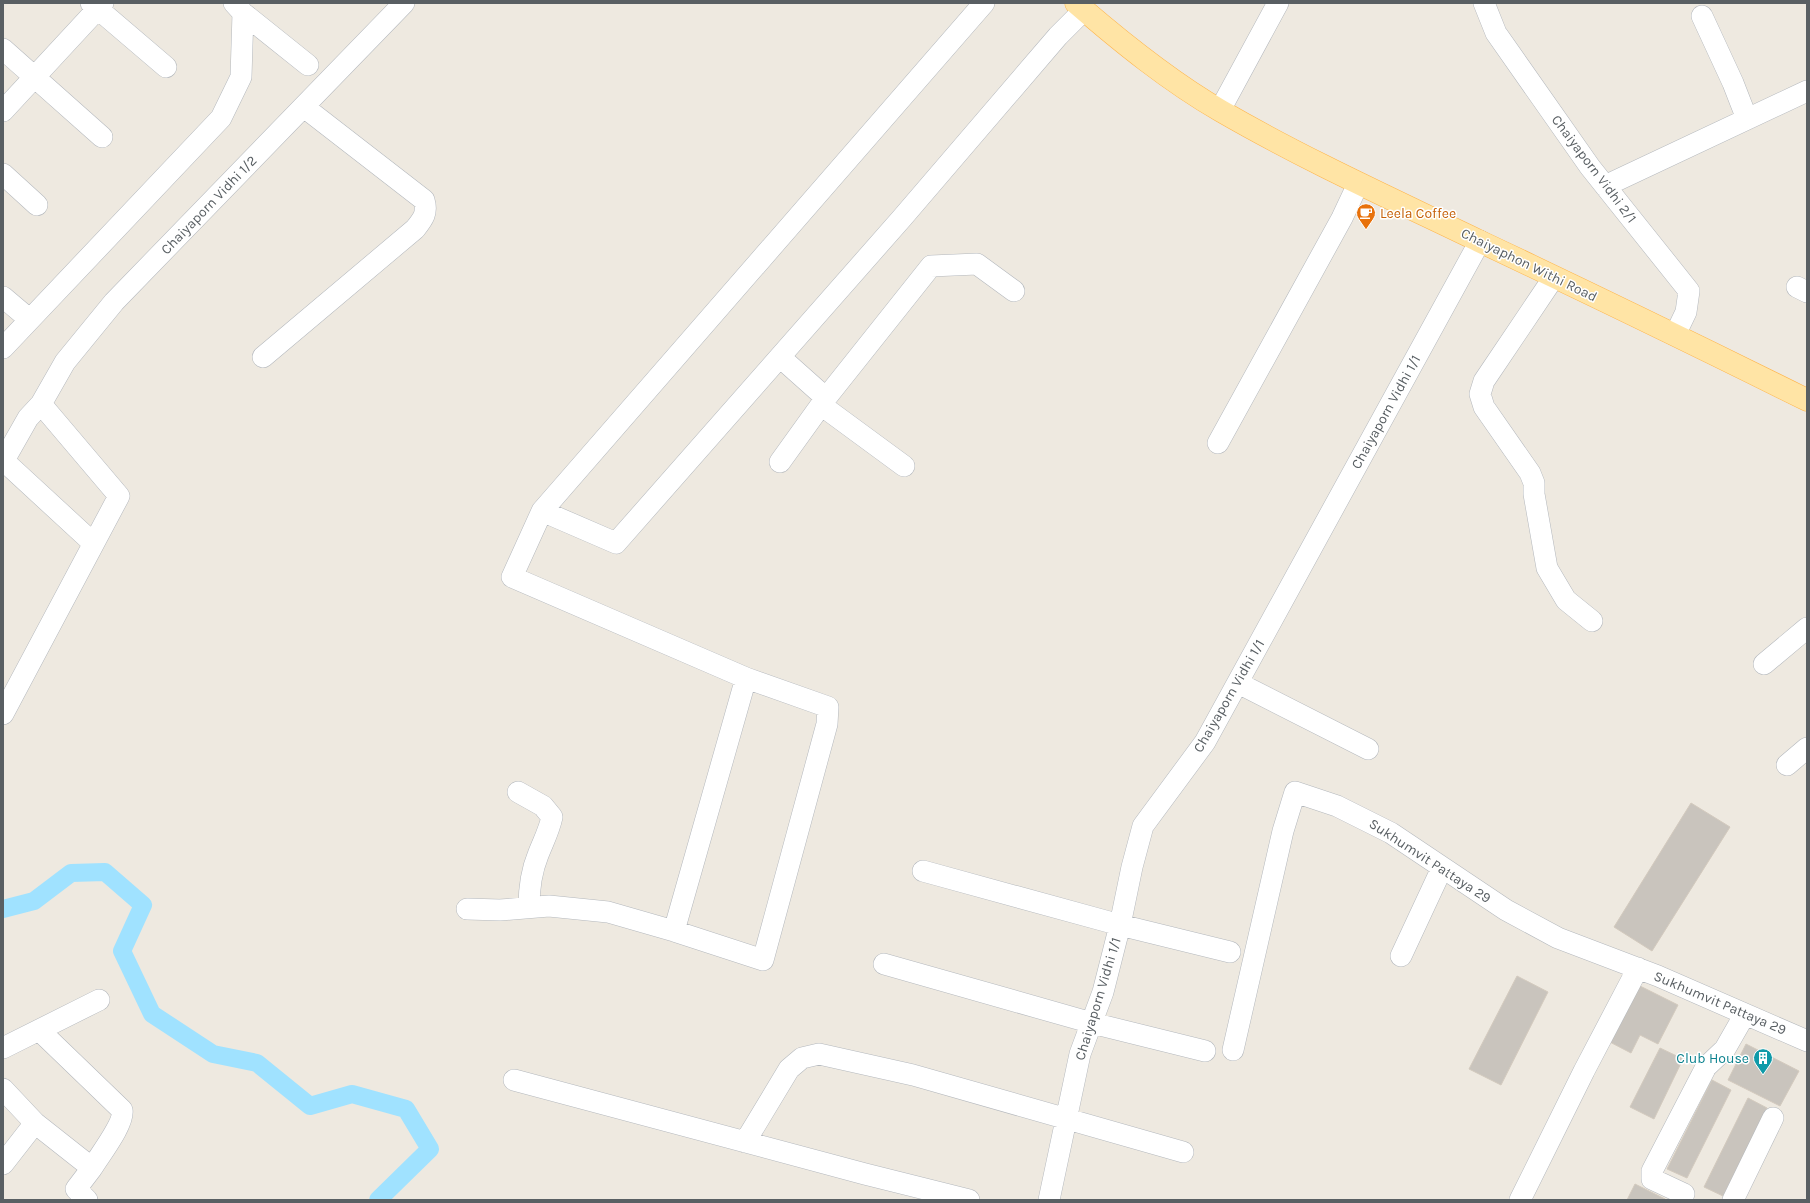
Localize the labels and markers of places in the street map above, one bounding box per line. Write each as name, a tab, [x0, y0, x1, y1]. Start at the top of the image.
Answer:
cafe icon: Leela Coffee	[1355, 202, 1377, 230]
place label: Leela Coffee	[1380, 205, 1456, 222]
building icon: Club House	[1752, 1047, 1774, 1075]
place label: Club House	[1676, 1050, 1749, 1067]

